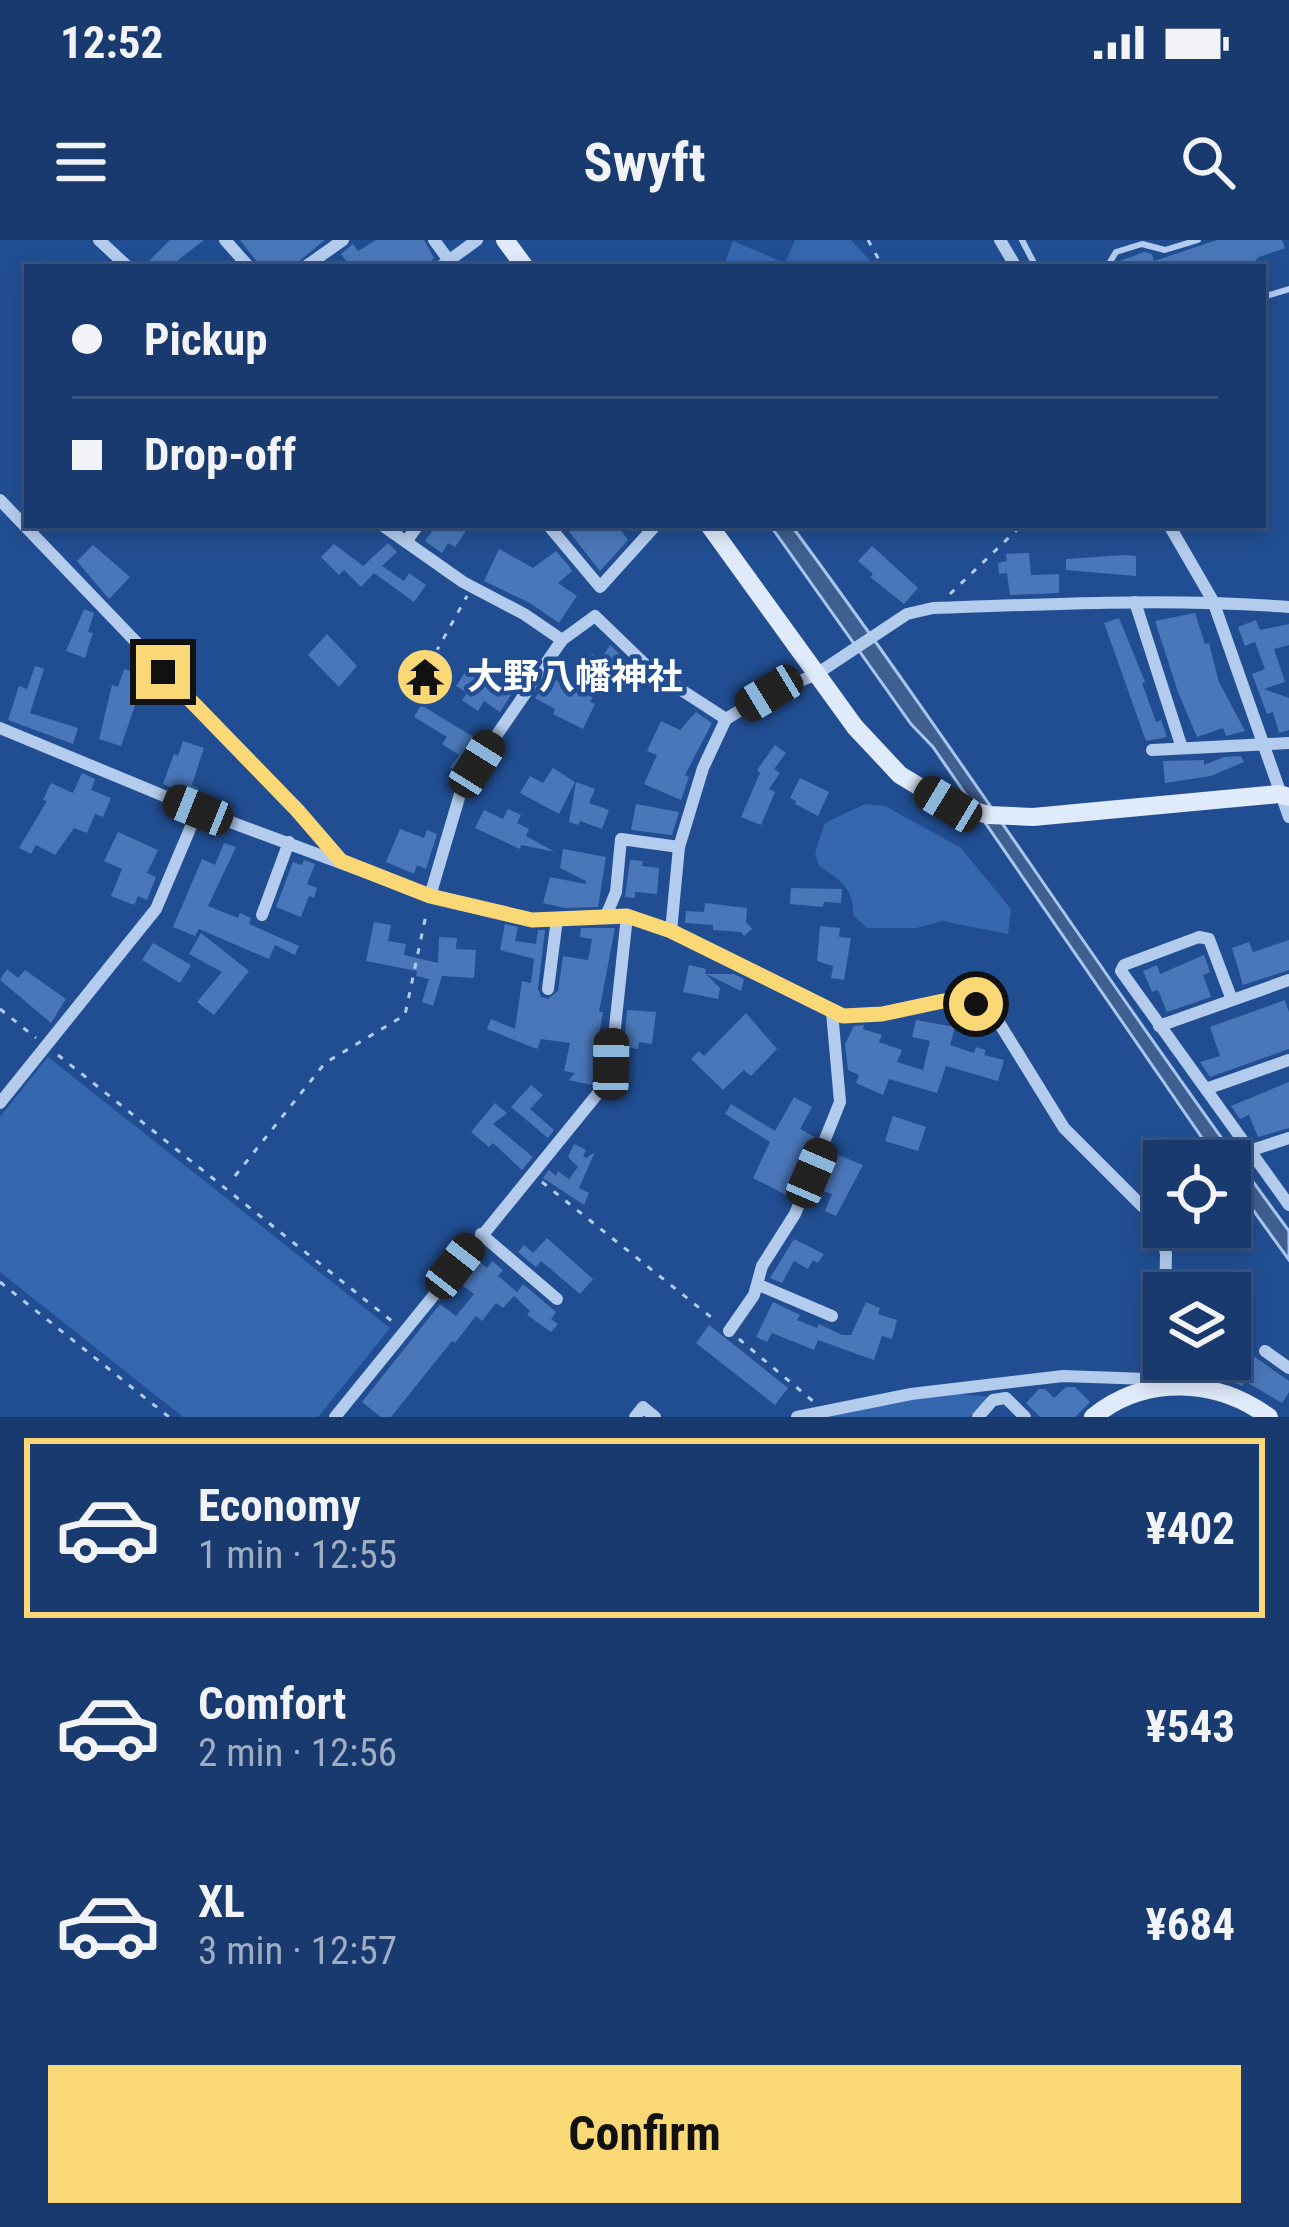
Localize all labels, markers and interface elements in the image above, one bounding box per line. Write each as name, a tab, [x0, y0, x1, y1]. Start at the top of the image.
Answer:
text: 12:52	[60, 16, 163, 69]
icon: menu	[48, 129, 114, 195]
icon: search	[1175, 129, 1241, 195]
text: Swyft	[584, 131, 705, 194]
text: Pickup	[144, 313, 268, 366]
text: Drop-off	[144, 428, 296, 481]
route end	[136, 645, 190, 699]
temple icon: 大野八幡神社	[394, 646, 456, 708]
place label: 大野八幡神社	[467, 656, 683, 698]
car	[729, 659, 809, 727]
car	[443, 724, 511, 804]
car	[908, 770, 988, 838]
car	[158, 780, 238, 840]
route start	[949, 977, 1003, 1031]
car	[592, 1028, 630, 1100]
car	[781, 1133, 843, 1213]
map controls	[1143, 1140, 1251, 1380]
button: locate	[1143, 1140, 1251, 1248]
car	[419, 1227, 491, 1305]
button: layers	[1143, 1272, 1251, 1380]
icon: car	[54, 1474, 162, 1582]
text: Economy	[198, 1479, 361, 1532]
text: ¥402	[1145, 1502, 1235, 1555]
text: 1 min · 12:55	[198, 1532, 397, 1578]
icon: car	[54, 1672, 162, 1780]
text: Comfort	[198, 1677, 346, 1730]
text: ¥543	[1145, 1700, 1235, 1753]
text: 2 min · 12:56	[198, 1730, 397, 1776]
icon: car	[54, 1870, 162, 1978]
text: XL	[198, 1875, 245, 1928]
text: ¥684	[1145, 1898, 1235, 1951]
text: 3 min · 12:57	[198, 1928, 397, 1974]
button: Confirm	[48, 2065, 1241, 2203]

